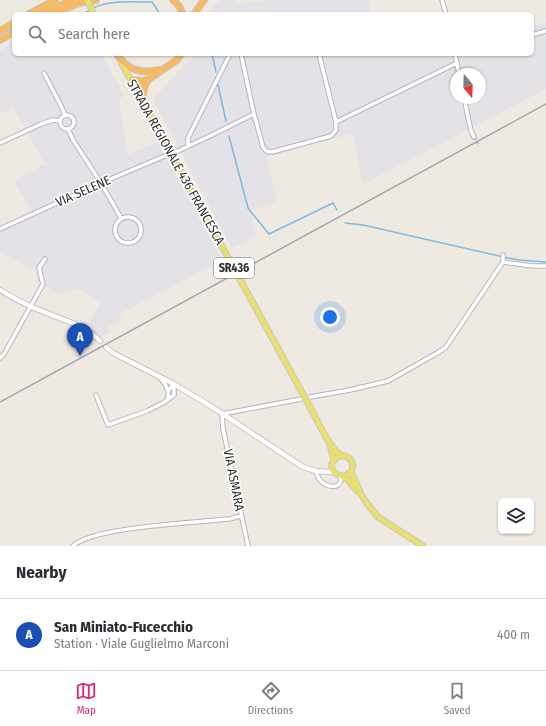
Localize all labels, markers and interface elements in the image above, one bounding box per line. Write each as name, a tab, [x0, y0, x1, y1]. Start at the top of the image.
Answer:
search box	[12, 12, 534, 56]
icon: search	[26, 23, 48, 45]
text: Search here	[58, 25, 130, 43]
north arrow	[450, 68, 486, 104]
street label: STRADA REGIONALE 436 FRANCESCA	[124, 77, 228, 247]
street label: VIA SELENE	[53, 172, 113, 210]
road number: SR436	[214, 258, 254, 278]
your location	[320, 307, 340, 327]
pin: A	[67, 323, 93, 356]
street label: VIA ASMARA	[221, 448, 247, 513]
map controls	[498, 498, 534, 534]
button: layers	[498, 498, 534, 534]
text: Nearby	[16, 562, 67, 583]
text: San Miniato-Fucecchio	[54, 618, 193, 636]
text: A	[25, 627, 33, 642]
text: 400 m	[497, 627, 530, 642]
text: Station · Viale Guglielmo Marconi	[54, 636, 229, 651]
tab: Map	[75, 680, 97, 717]
tab: Directions	[248, 680, 293, 717]
tab: Saved	[444, 680, 471, 717]

